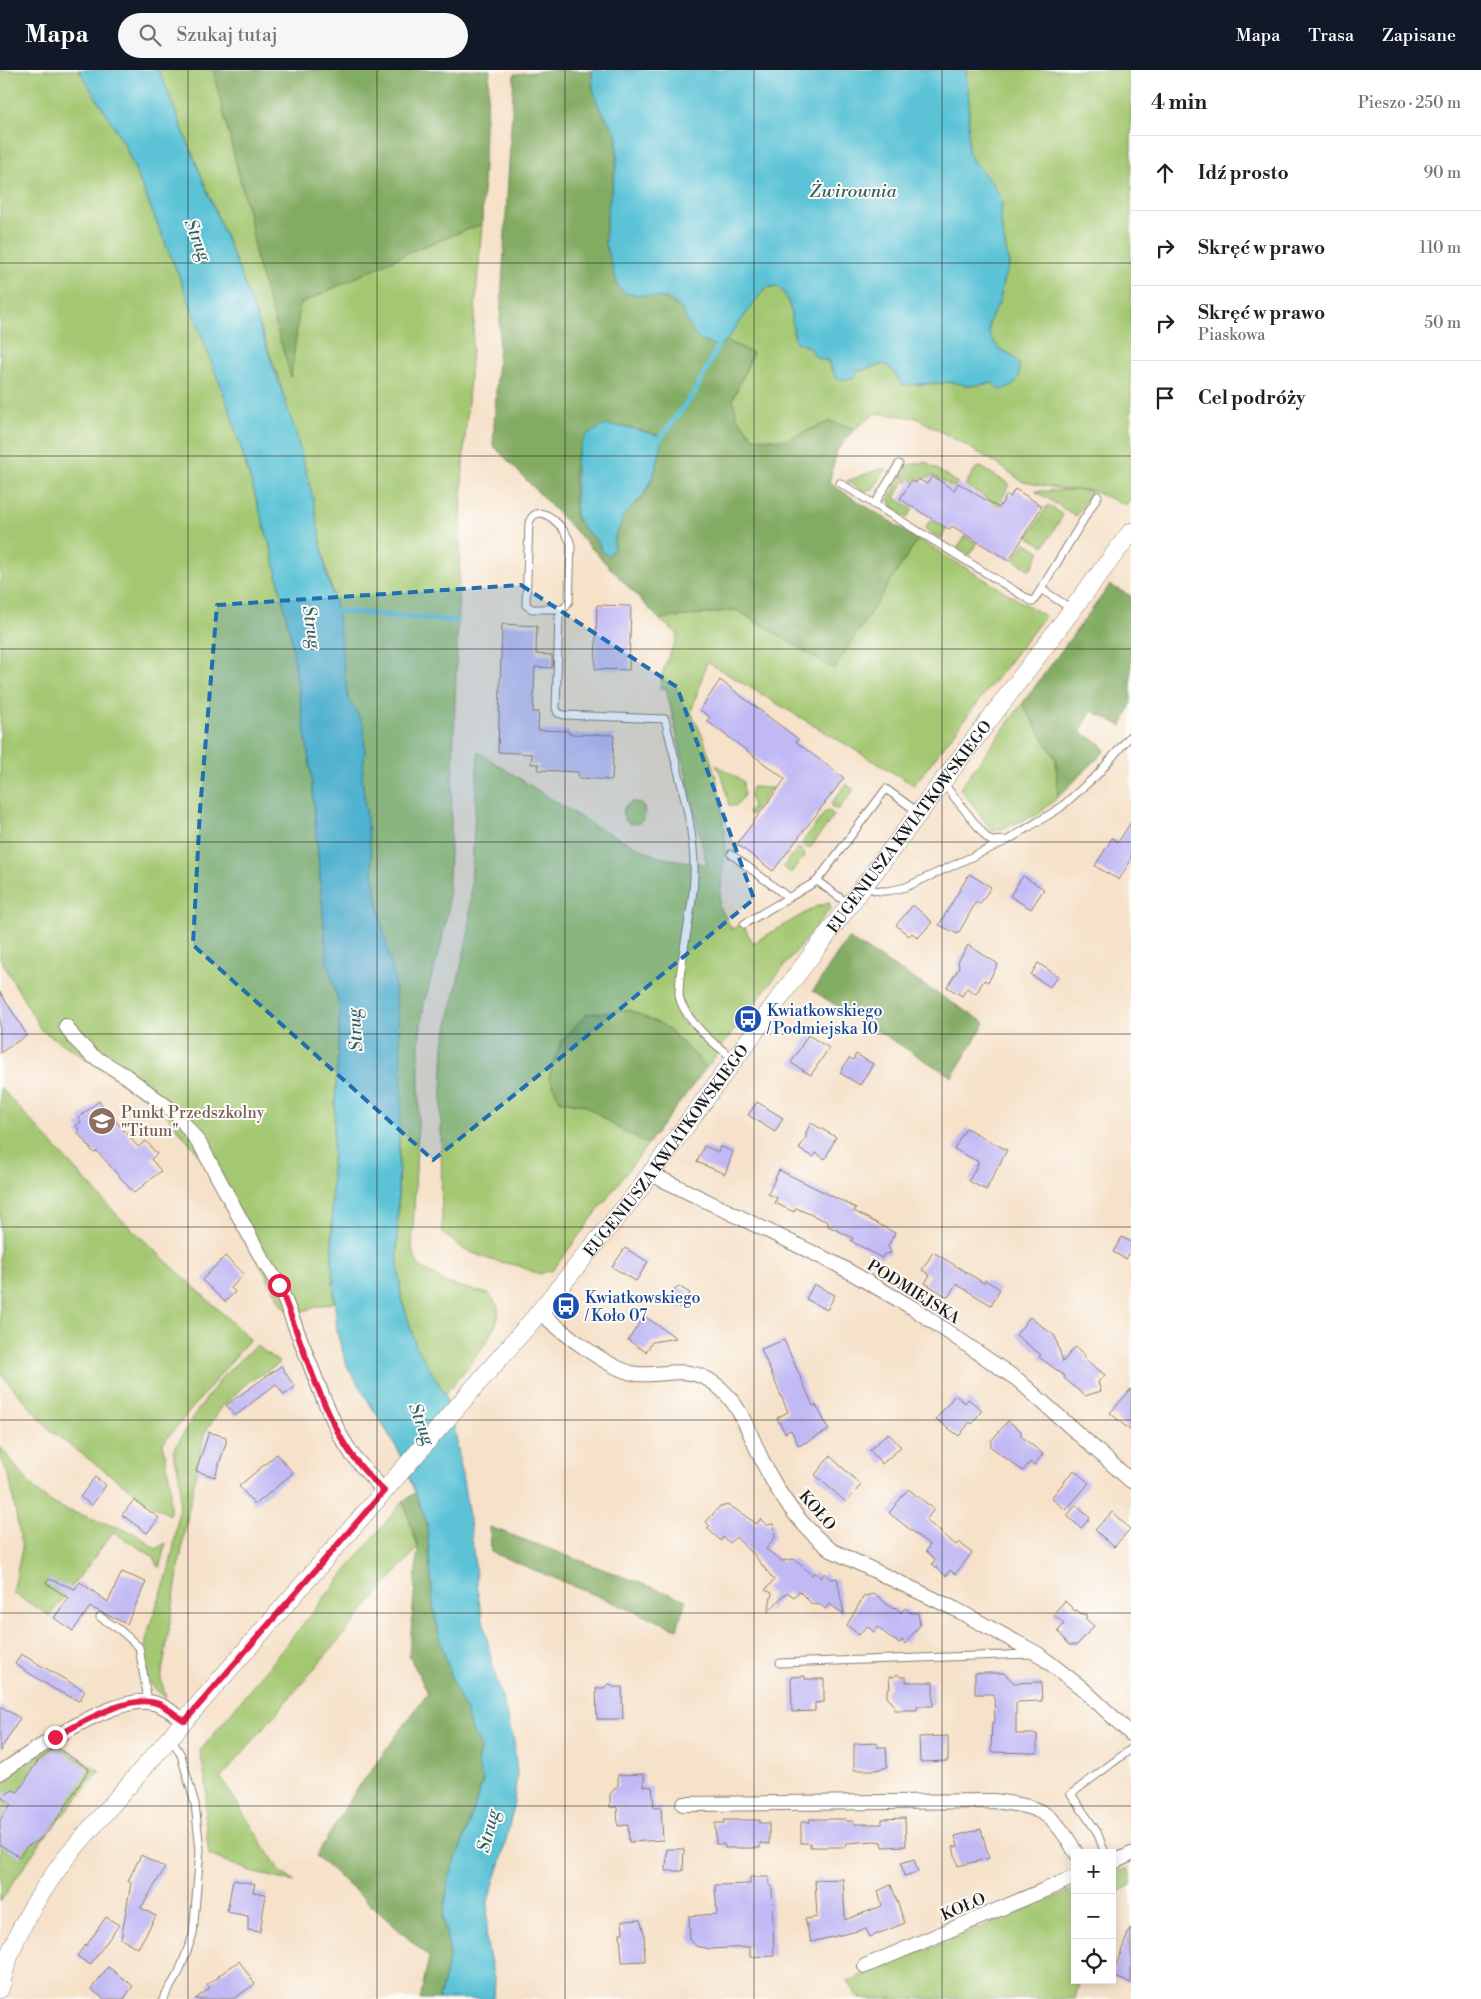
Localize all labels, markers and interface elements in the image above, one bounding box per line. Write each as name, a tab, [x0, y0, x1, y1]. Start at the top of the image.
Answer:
search box	[118, 13, 468, 58]
text: Mapa	[25, 20, 88, 50]
icon: search	[136, 21, 164, 49]
text: Szukaj tutaj	[176, 23, 278, 47]
text: Mapa	[1236, 24, 1280, 47]
text: Trasa	[1308, 24, 1354, 47]
text: Zapisane	[1382, 24, 1456, 47]
text: 4 min	[1151, 90, 1207, 116]
text: Pieszo · 250 m	[1358, 93, 1461, 113]
icon: ahead	[1151, 159, 1179, 187]
text: Idź prosto	[1198, 161, 1289, 185]
text: 90 m	[1423, 163, 1461, 183]
water label: Żwirownia	[809, 180, 898, 203]
water label: Strug	[179, 216, 217, 265]
icon: right	[1151, 234, 1179, 262]
text: Skręć w prawo	[1198, 236, 1325, 260]
text: 110 m	[1419, 238, 1461, 258]
text: Skręć w prawo	[1198, 301, 1325, 325]
icon: right	[1151, 309, 1179, 337]
text: 50 m	[1424, 313, 1461, 333]
text: Piaskowa	[1198, 325, 1265, 345]
icon: arrive	[1151, 384, 1179, 412]
text: Cel podróży	[1198, 386, 1305, 410]
water label: Strug	[297, 604, 326, 651]
street label: EUGENIUSZA KWIATKOWSKIEGO	[823, 717, 996, 937]
place label: Kwiatkowskiego / Podmiejska 10	[766, 1001, 882, 1039]
bus stop icon: Kwiatkowskiego / Podmiejska 10	[733, 1004, 763, 1034]
water label: Strug	[342, 1007, 368, 1052]
street label: EUGENIUSZA KWIATKOWSKIEGO	[580, 1041, 753, 1261]
place label: Punkt Przedszkolny "Titum"	[121, 1103, 265, 1141]
school or university icon: Punkt Przedszkolny "Titum"	[87, 1106, 117, 1136]
street label: PODMIEJSKA	[863, 1255, 964, 1329]
route start	[268, 1274, 291, 1297]
place label: Kwiatkowskiego / Koło 07	[584, 1288, 700, 1326]
bus stop icon: Kwiatkowskiego / Koło 07	[551, 1291, 581, 1321]
water label: Strug	[403, 1400, 440, 1449]
street label: KOŁO	[794, 1486, 840, 1535]
route end	[44, 1726, 67, 1749]
water label: Strug	[472, 1807, 505, 1855]
map controls	[1071, 1849, 1116, 1984]
button: +	[1071, 1849, 1116, 1894]
street label: KOŁO	[938, 1889, 989, 1925]
button: −	[1071, 1894, 1116, 1939]
button: locate	[1071, 1939, 1116, 1984]

